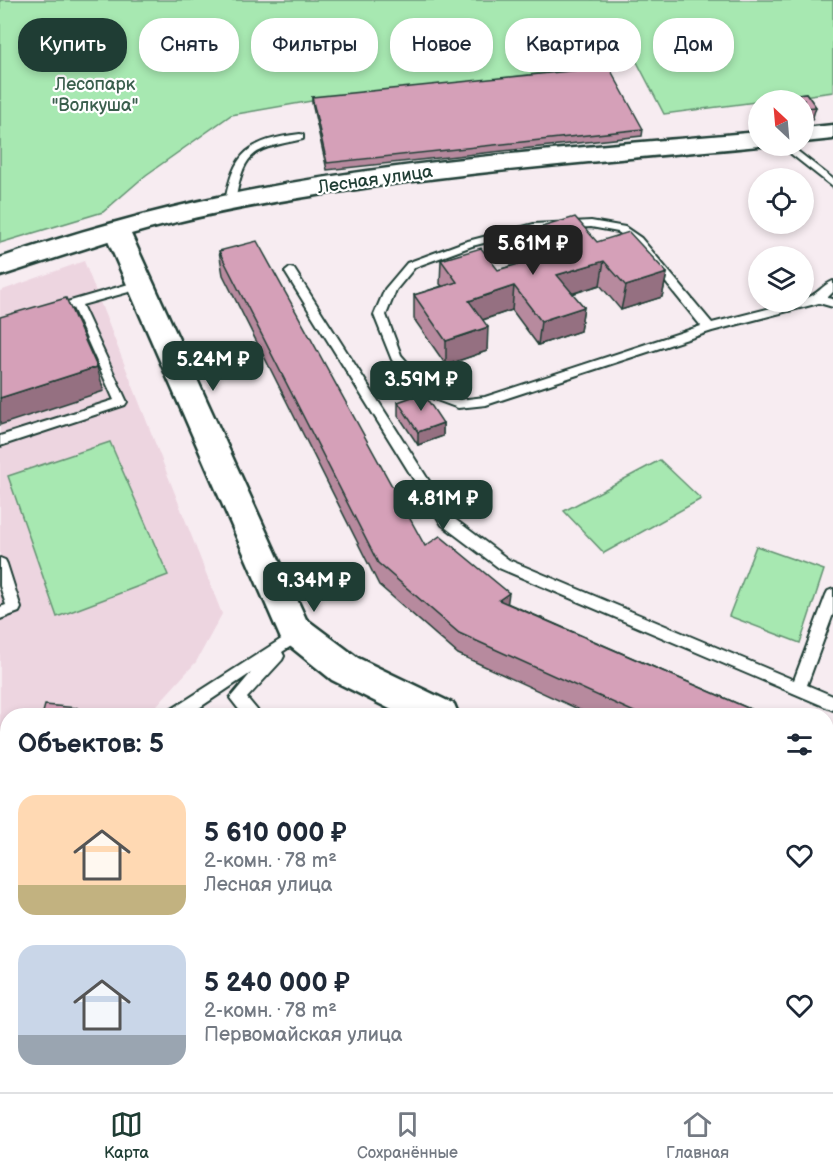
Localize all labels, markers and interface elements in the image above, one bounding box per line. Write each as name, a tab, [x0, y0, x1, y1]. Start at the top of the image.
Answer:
chip: Купить	[18, 18, 127, 72]
chip: Снять	[139, 18, 239, 72]
chip: Фильтры	[251, 18, 378, 72]
chip: Новое	[390, 18, 493, 72]
chip: Квартира	[505, 18, 641, 72]
chip: Дом	[653, 18, 734, 72]
park label: Лесопарк "Волкуша"	[52, 74, 138, 116]
north arrow	[748, 90, 814, 156]
map controls	[748, 90, 814, 312]
street label: Лесная улица	[315, 161, 434, 198]
button: locate	[748, 168, 814, 234]
pin: 5.61M ₽	[478, 225, 588, 276]
text: 5.61M ₽	[498, 232, 568, 256]
button: layers	[748, 246, 814, 312]
pin: 5.24M ₽	[158, 341, 268, 392]
text: 5.24M ₽	[176, 348, 250, 372]
pin: 3.59M ₽	[366, 361, 476, 412]
text: 3.59M ₽	[384, 368, 458, 392]
pin: 4.81M ₽	[388, 480, 498, 531]
text: 4.81M ₽	[408, 487, 478, 511]
pin: 9.34M ₽	[259, 562, 369, 613]
text: 9.34M ₽	[277, 569, 351, 593]
icon: filters	[783, 728, 816, 761]
text: Объектов: 5	[18, 729, 164, 760]
text: 5 610 000 ₽	[204, 818, 347, 849]
icon: home	[66, 819, 138, 891]
icon: heart	[783, 839, 816, 872]
text: 2-комн. · 78 m²	[204, 849, 337, 873]
text: Лесная улица	[204, 873, 333, 897]
text: 5 240 000 ₽	[204, 968, 350, 999]
icon: home	[66, 969, 138, 1041]
icon: heart	[783, 989, 816, 1022]
text: 2-комн. · 78 m²	[204, 999, 337, 1023]
text: Первомайская улица	[204, 1023, 403, 1047]
tab: Карта	[104, 1108, 149, 1163]
tab: Сохранённые	[357, 1108, 458, 1163]
tab: Главная	[666, 1108, 729, 1163]

